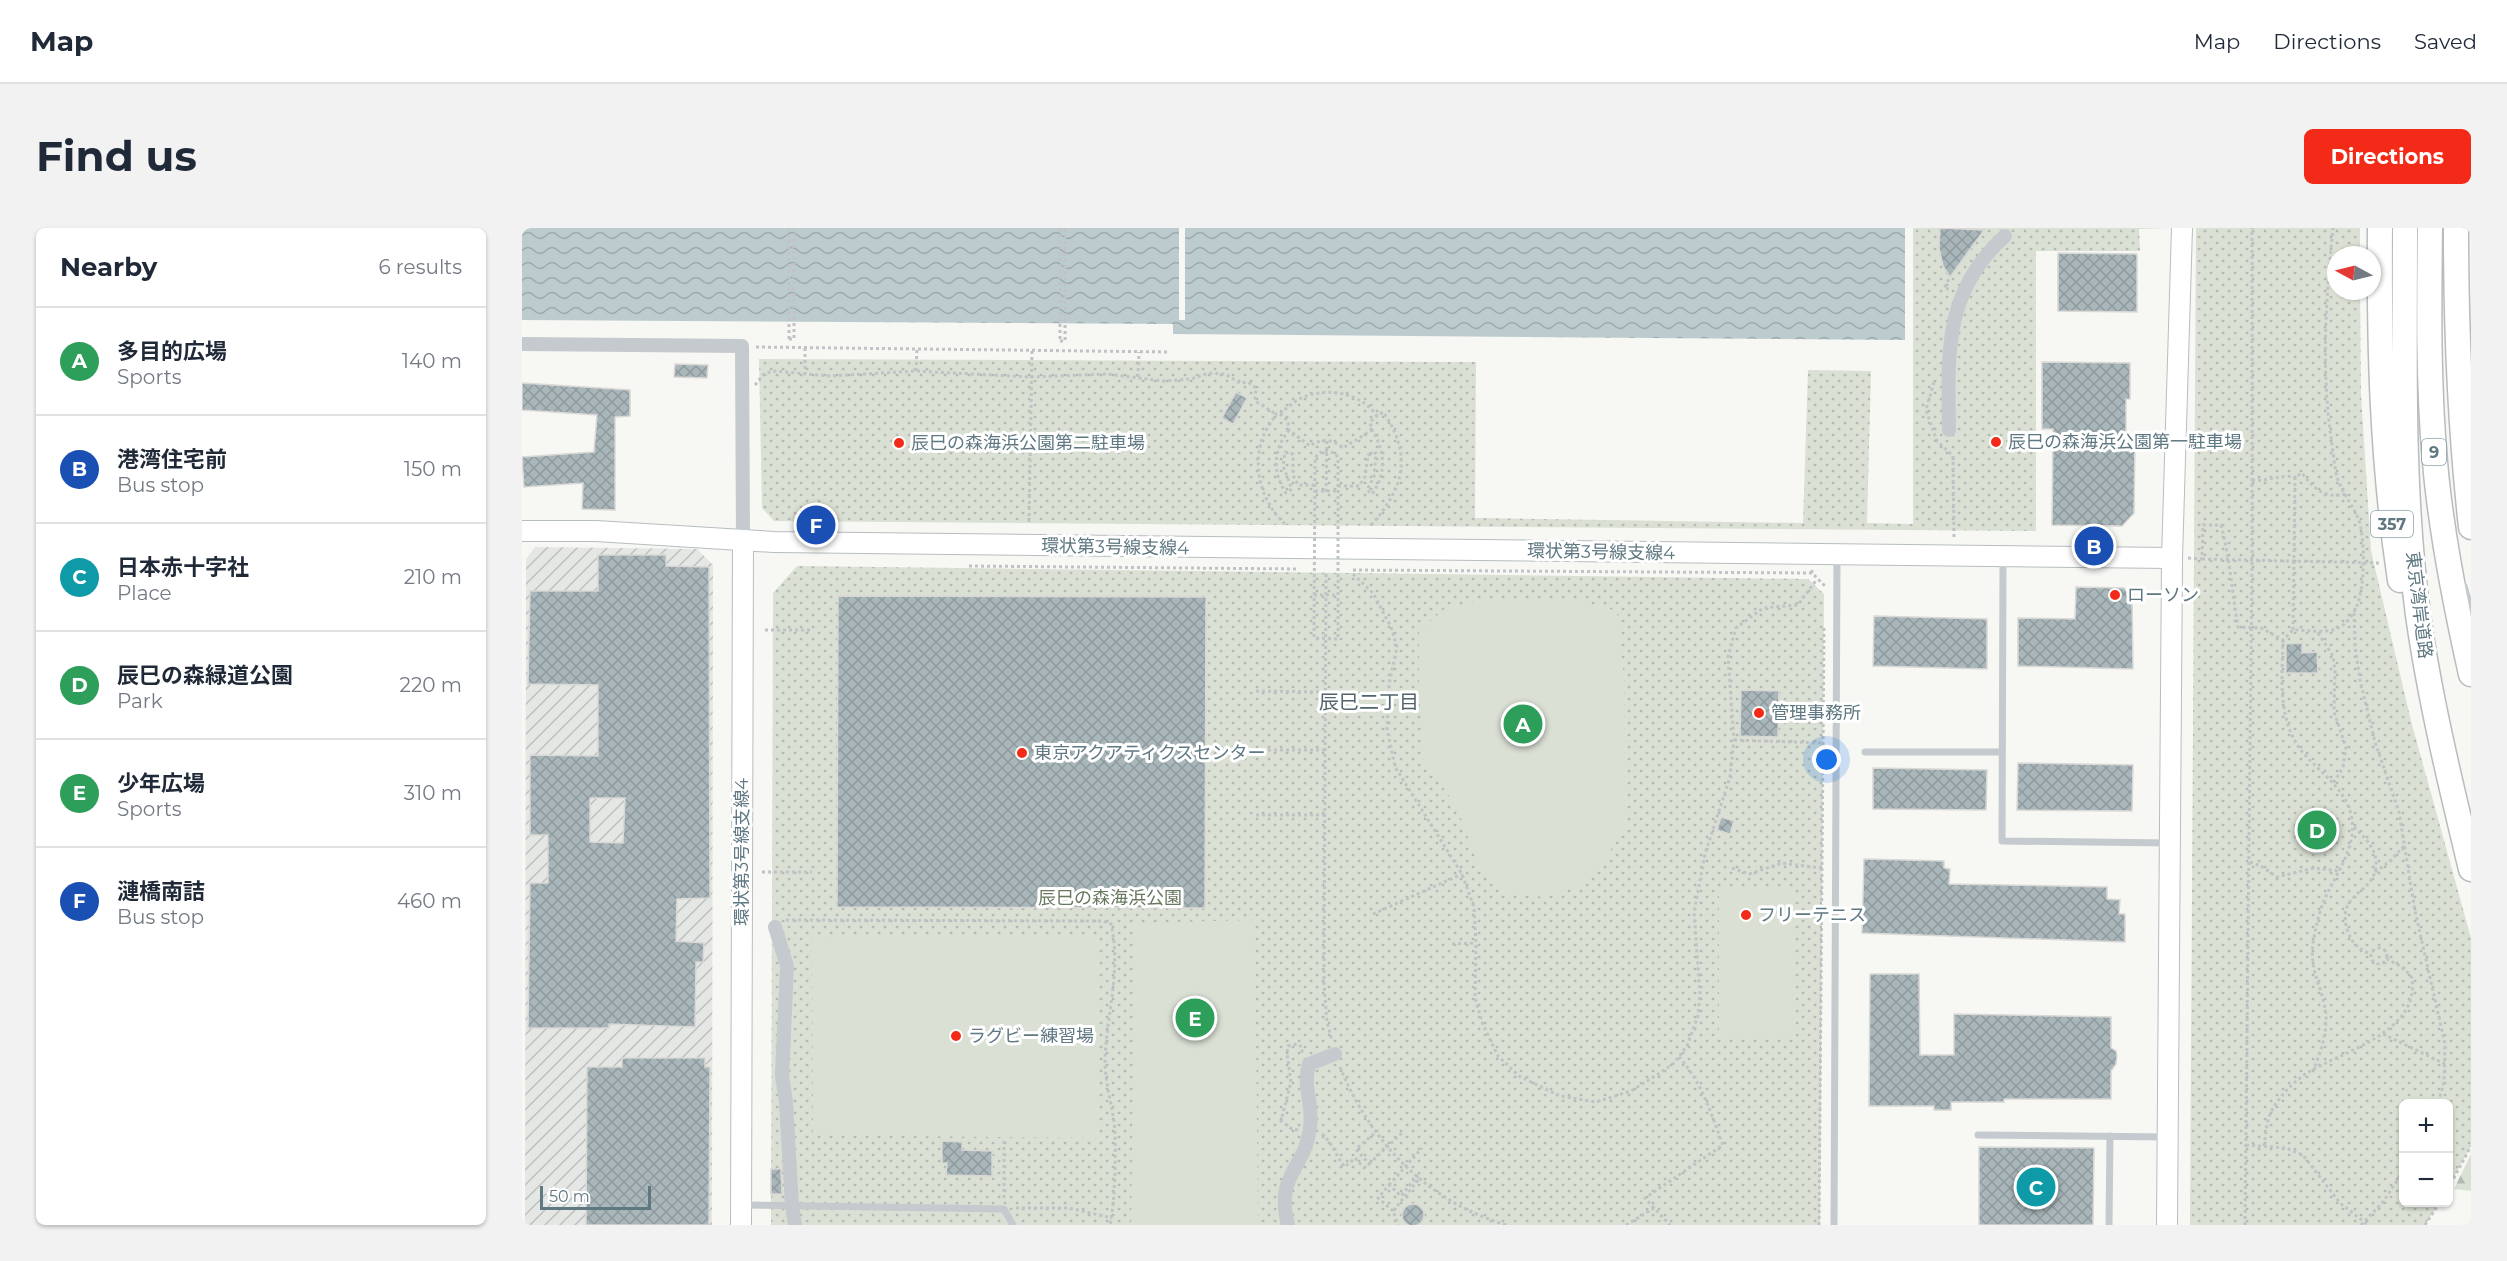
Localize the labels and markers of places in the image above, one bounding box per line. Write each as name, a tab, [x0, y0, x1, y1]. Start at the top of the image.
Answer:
place label: 辰巳の森海浜公園第一駐車場	[2008, 431, 2242, 453]
place label: 辰巳の森海浜公園第二駐車場	[911, 432, 1145, 454]
marker: 辰巳の森海浜公園第一駐車場	[1989, 435, 2003, 449]
marker: 辰巳の森海浜公園第二駐車場	[892, 436, 906, 450]
pin: F	[796, 502, 836, 548]
pin: B	[2074, 524, 2114, 568]
place label: ローソン	[2127, 584, 2199, 606]
marker: ローソン	[2108, 588, 2122, 602]
pin: A	[1504, 702, 1542, 746]
place label: 管理事務所	[1771, 702, 1861, 724]
marker: 管理事務所	[1752, 706, 1766, 720]
place label: 東京アクアティクスセンター	[1034, 742, 1265, 764]
marker: 東京アクアティクスセンター	[1015, 746, 1029, 760]
pin: D	[2298, 808, 2336, 852]
place label: フリーテニス	[1758, 904, 1866, 926]
marker: フリーテニス	[1739, 908, 1753, 922]
pin: E	[1176, 996, 1214, 1040]
place label: ラグビー練習場	[968, 1025, 1094, 1047]
marker: ラグビー練習場	[949, 1029, 963, 1043]
pin: C	[2016, 1164, 2056, 1210]

